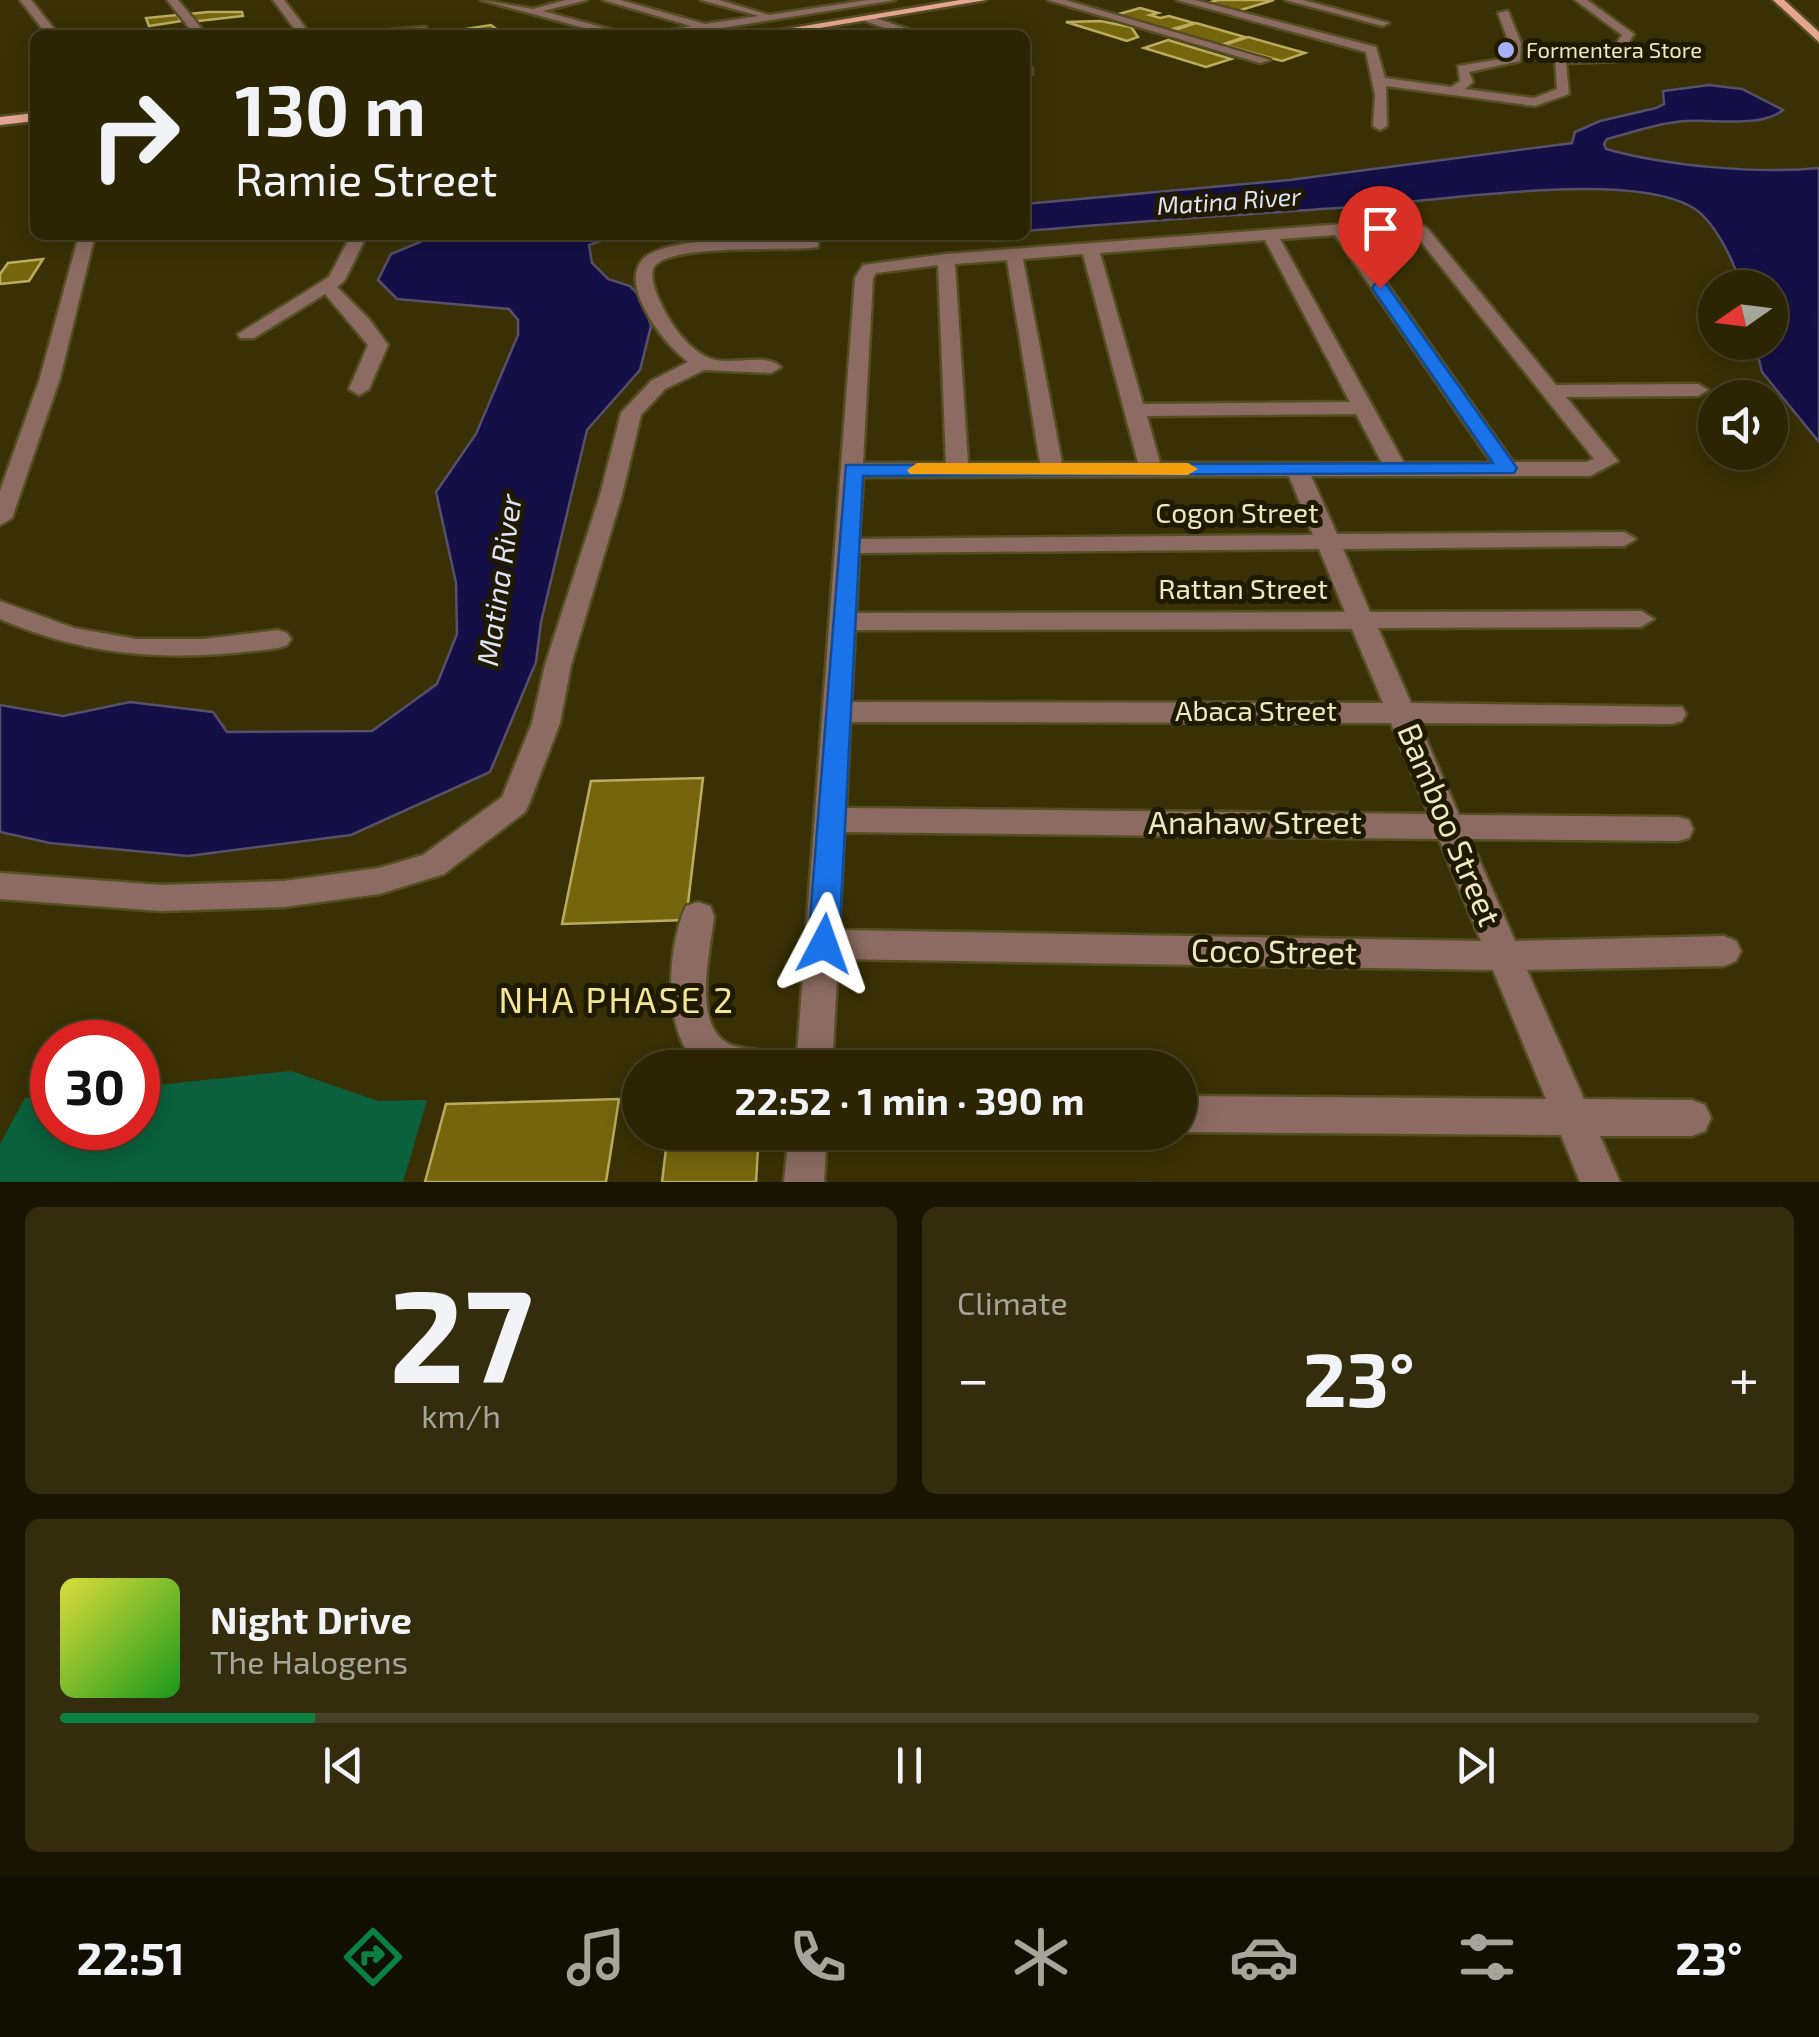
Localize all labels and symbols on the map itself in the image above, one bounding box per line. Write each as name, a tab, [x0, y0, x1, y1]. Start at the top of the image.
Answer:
place label: Formentera Store	[1526, 36, 1702, 62]
marker: Formentera Store	[1495, 39, 1517, 61]
water label: Matina River	[1156, 180, 1303, 220]
pin	[1338, 186, 1423, 289]
north arrow	[1698, 270, 1788, 360]
water label: Matina River	[468, 490, 528, 668]
street label: Cogon Street	[1155, 495, 1319, 529]
street label: Rattan Street	[1158, 571, 1328, 605]
street label: Abaca Street	[1175, 693, 1337, 727]
street label: Bamboo Street	[1391, 717, 1511, 931]
street label: Anahaw Street	[1148, 802, 1362, 840]
position arrow	[772, 892, 876, 996]
street label: Coco Street	[1191, 930, 1357, 970]
district label: NHA PHASE 2	[499, 978, 735, 1020]
speed limit sign: 30	[30, 1020, 160, 1150]

